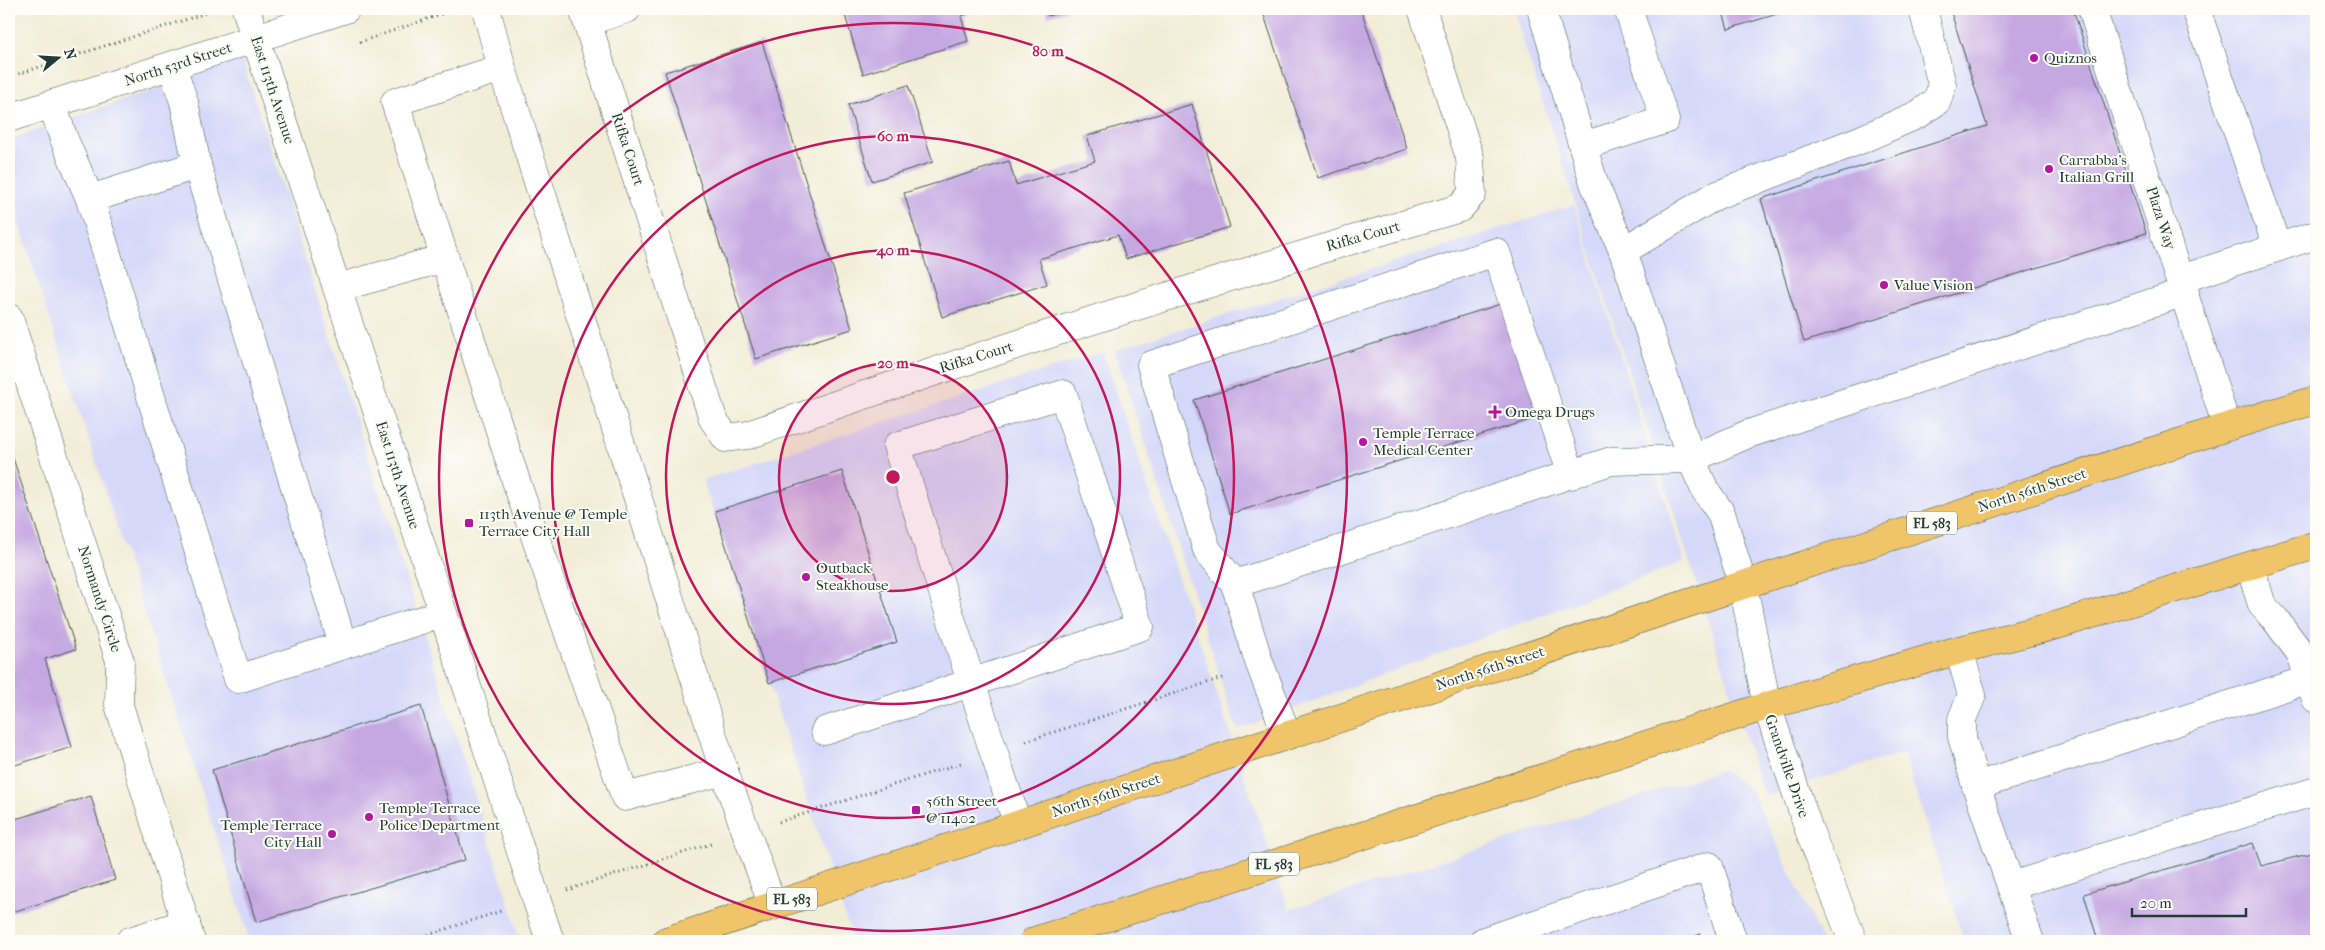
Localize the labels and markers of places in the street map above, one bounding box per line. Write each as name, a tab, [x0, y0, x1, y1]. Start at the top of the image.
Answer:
place label: Quiznos	[2044, 49, 2097, 67]
marker: Quiznos	[2028, 52, 2040, 64]
place label: Carrabba's Italian Grill	[2059, 151, 2134, 186]
marker: Carrabba's Italian Grill	[2043, 163, 2055, 175]
place label: Value Vision	[1893, 276, 1973, 294]
marker: Value Vision	[1878, 279, 1890, 291]
place label: Omega Drugs	[1505, 403, 1595, 421]
marker: Omega Drugs	[1489, 406, 1501, 418]
place label: Temple Terrace Medical Center	[1373, 424, 1475, 459]
marker: Temple Terrace Medical Center	[1357, 436, 1369, 448]
centre of rings	[884, 468, 902, 486]
place label: 113th Avenue @ Temple Terrace City Hall	[479, 505, 628, 540]
marker: 113th Avenue @ Temple Terrace City Hall	[463, 517, 475, 529]
place label: Outback Steakhouse	[816, 559, 889, 594]
marker: Outback Steakhouse	[800, 571, 812, 583]
place label: 56th Street @ 11402	[926, 792, 998, 827]
place label: Temple Terrace Police Department	[379, 799, 501, 834]
marker: 56th Street @ 11402	[910, 804, 922, 816]
marker: Temple Terrace Police Department	[363, 811, 375, 823]
place label: Temple Terrace City Hall	[221, 816, 323, 851]
marker: Temple Terrace City Hall	[326, 828, 338, 840]

